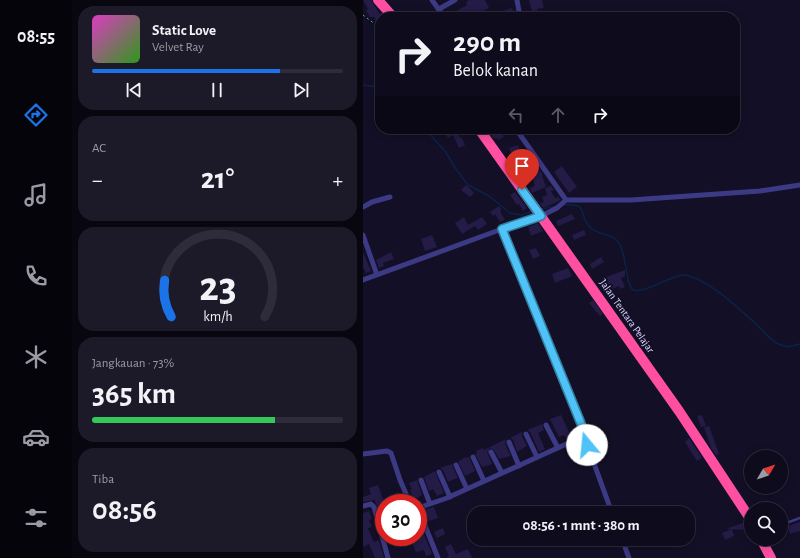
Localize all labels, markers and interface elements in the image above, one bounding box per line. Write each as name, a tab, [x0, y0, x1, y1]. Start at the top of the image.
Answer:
text: Static Love	[152, 23, 216, 38]
text: 08:55	[17, 28, 55, 46]
icon: right	[387, 28, 439, 80]
text: 290 m	[453, 29, 521, 57]
text: Velvet Ray	[152, 41, 204, 54]
text: Belok kanan	[453, 62, 538, 80]
icon: previous	[123, 79, 145, 101]
icon: pause	[206, 79, 228, 101]
icon: next	[290, 79, 312, 101]
icon: directions	[22, 101, 50, 129]
icon: left	[505, 104, 527, 126]
icon: ahead	[547, 104, 569, 126]
icon: right	[589, 104, 611, 126]
text: AC	[92, 142, 106, 155]
pin	[505, 149, 539, 190]
icon: arrive	[511, 155, 533, 177]
text: 21°	[201, 164, 234, 194]
text: −	[92, 169, 103, 191]
text: +	[332, 169, 343, 191]
icon: music	[22, 181, 50, 209]
icon: phone	[22, 262, 50, 290]
text: 23	[199, 267, 236, 308]
street label: Jalan Tentara Pelajar	[597, 277, 657, 355]
text: km/h	[203, 310, 232, 324]
icon: climate	[22, 343, 50, 371]
text: Jangkauan · 73%	[92, 357, 174, 370]
text: 365 km	[92, 379, 176, 409]
icon: car	[22, 423, 50, 451]
position arrow	[566, 424, 608, 466]
north arrow	[744, 450, 788, 494]
map controls	[744, 450, 788, 546]
text: Tiba	[92, 473, 114, 486]
speed limit sign: 30	[375, 494, 427, 546]
text: 08:56	[92, 495, 157, 525]
button: search	[744, 502, 788, 546]
icon: filters	[22, 504, 50, 532]
text: 08:56 · 1 mnt · 380 m	[522, 518, 640, 533]

